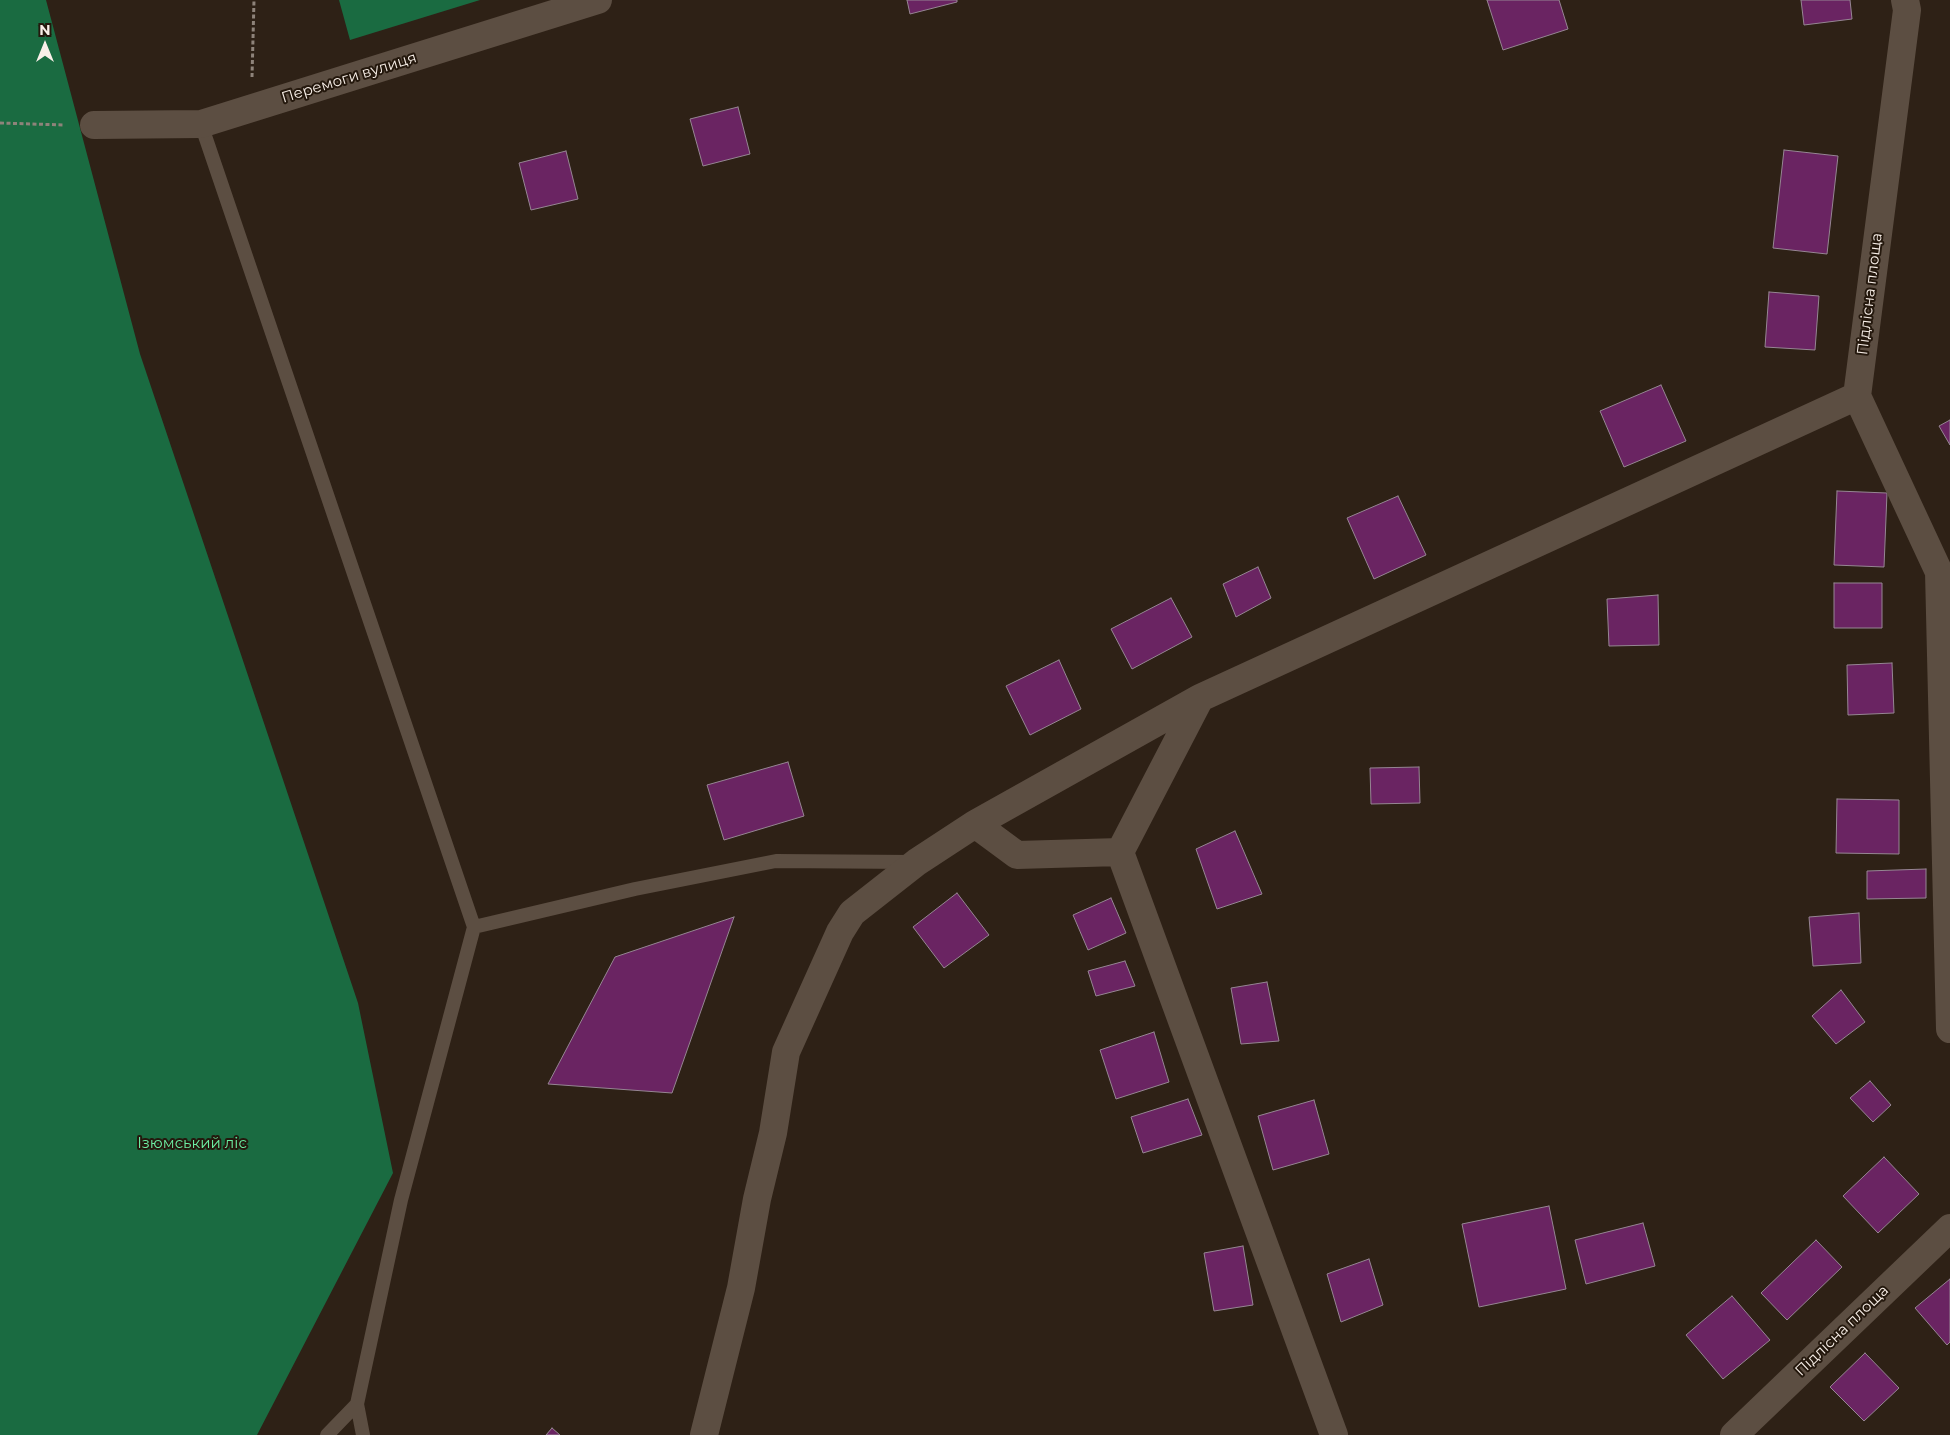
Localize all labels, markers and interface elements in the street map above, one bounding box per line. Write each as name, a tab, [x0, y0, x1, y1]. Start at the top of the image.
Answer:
north arrow	[20, 20, 70, 70]
text: N	[39, 21, 51, 39]
street label: Перемоги вулиця	[279, 49, 419, 107]
street label: Підлісна площа	[1854, 232, 1886, 356]
park label: Ізюмський ліс	[137, 1135, 247, 1153]
street label: Підлісна площа	[1792, 1282, 1892, 1380]

